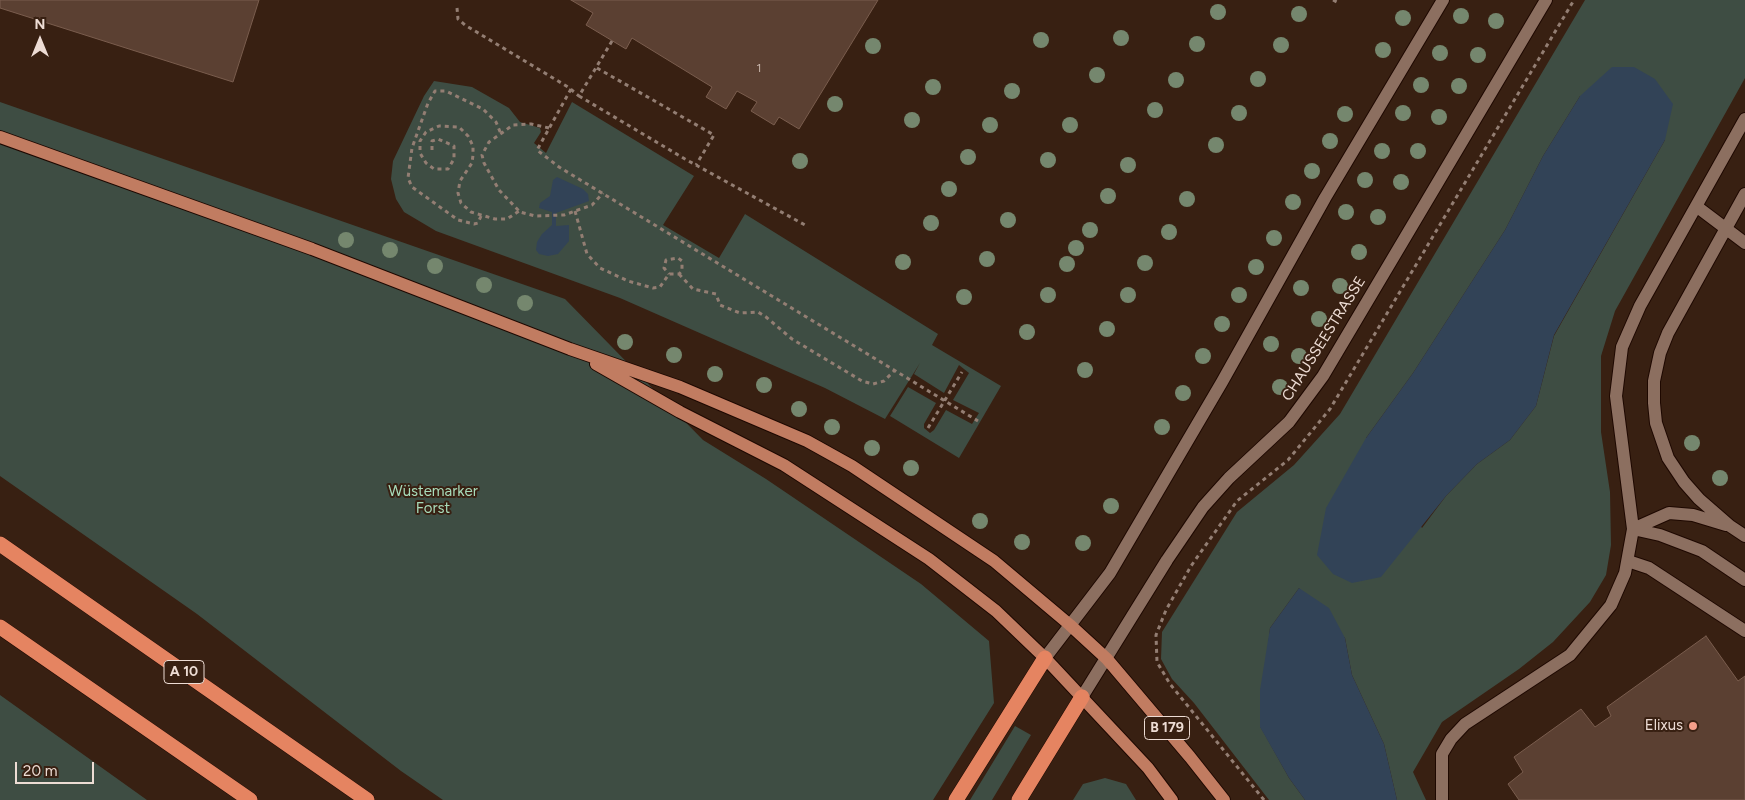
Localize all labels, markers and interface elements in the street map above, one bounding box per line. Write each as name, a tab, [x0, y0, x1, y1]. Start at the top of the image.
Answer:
north arrow	[15, 15, 65, 65]
text: N	[35, 16, 45, 33]
house number: 1	[757, 61, 761, 75]
street label: CHAUSSEESTRASSE	[1278, 273, 1370, 405]
park label: Wüstemarker Forst	[388, 483, 478, 518]
road number: A 10	[164, 660, 204, 684]
road number: B 179	[1144, 716, 1190, 740]
place label: Elixus	[1645, 717, 1683, 735]
marker: Elixus	[1687, 720, 1699, 732]
scale bar	[18, 752, 96, 784]
text: 20 m	[23, 762, 57, 780]

